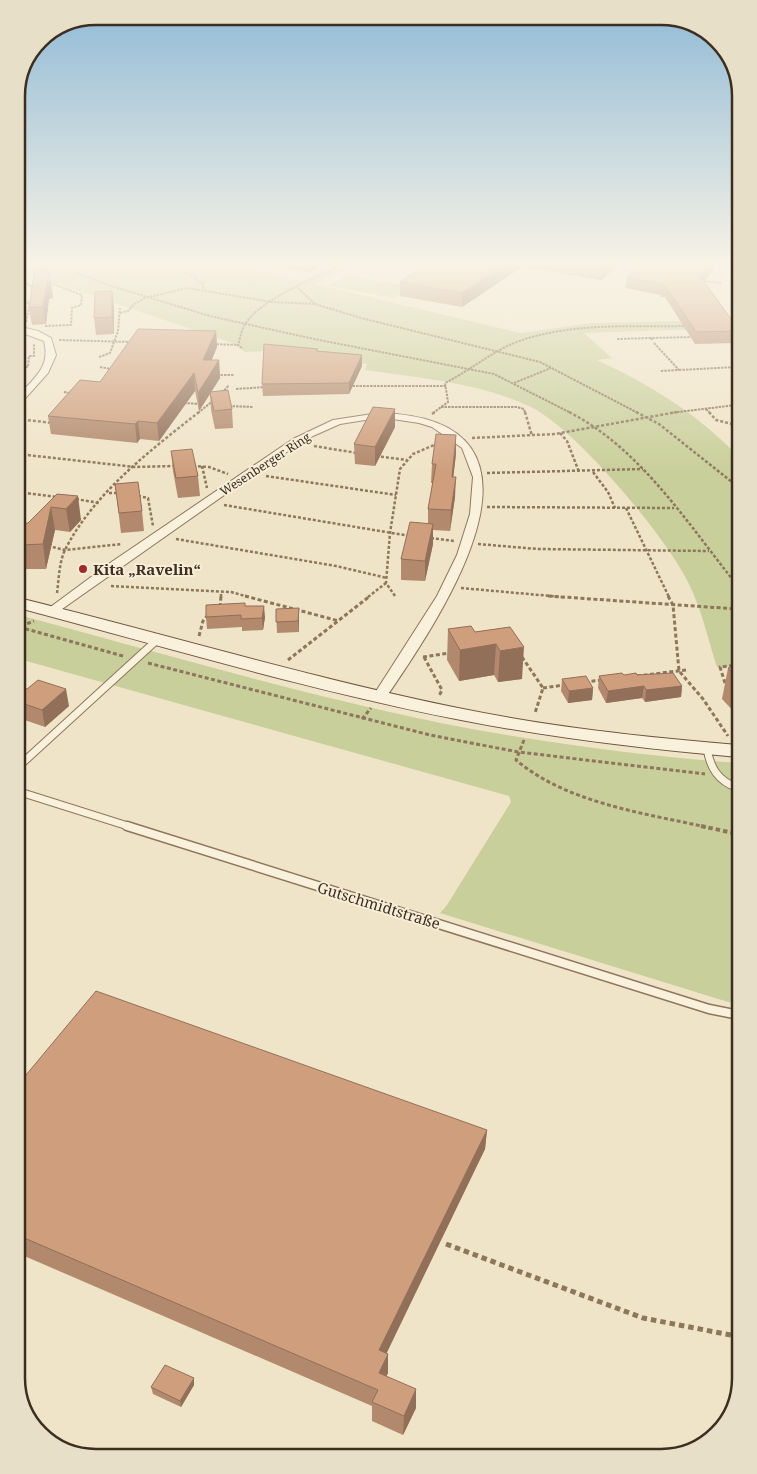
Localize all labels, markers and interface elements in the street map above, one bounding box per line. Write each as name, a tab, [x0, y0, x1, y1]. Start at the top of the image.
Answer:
street label: Wesenberger Ring	[216, 428, 314, 500]
place label: Kita „Ravelin“	[93, 559, 201, 579]
marker: Kita „Ravelin“	[77, 563, 89, 575]
street label: Gutschmidtstraße	[315, 877, 443, 933]

